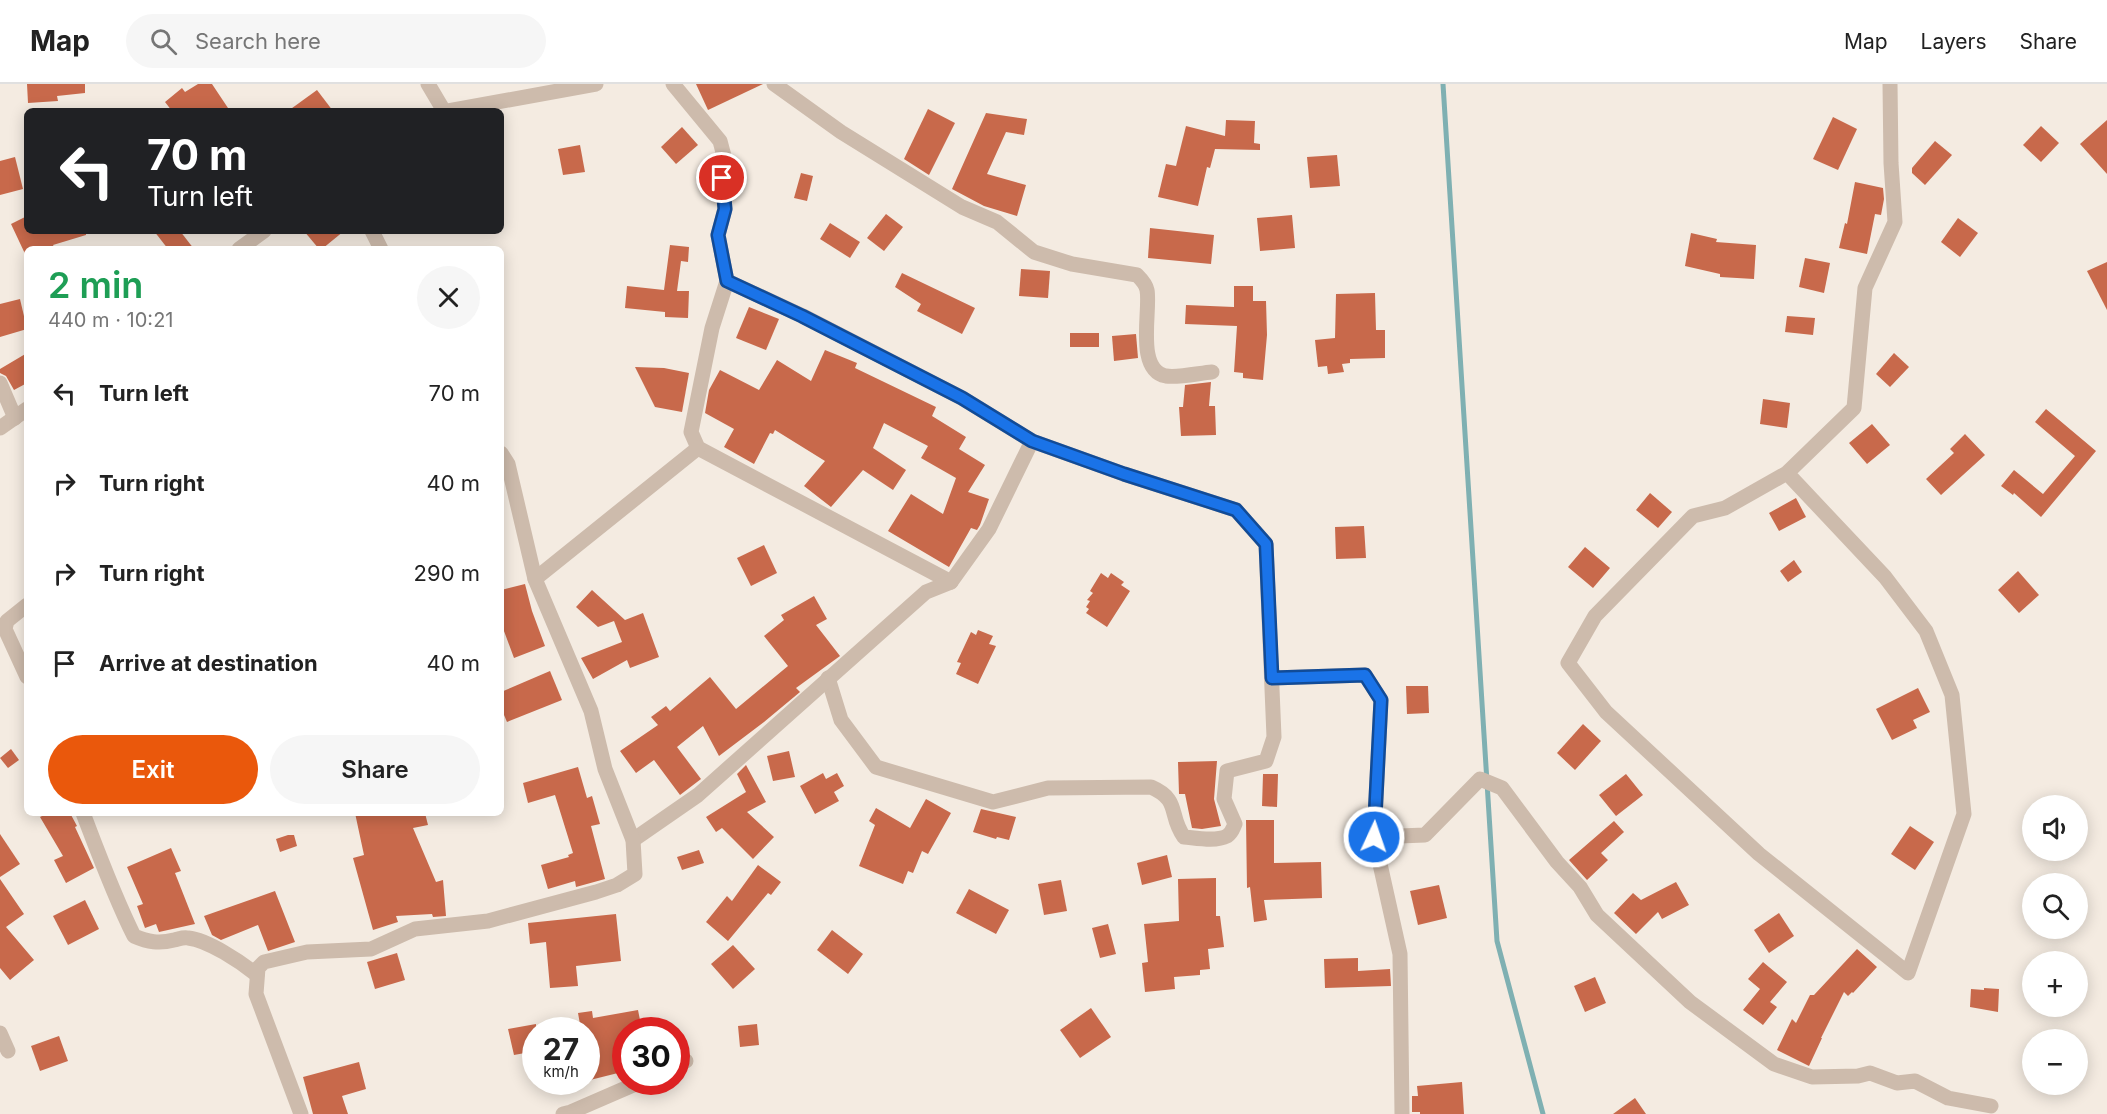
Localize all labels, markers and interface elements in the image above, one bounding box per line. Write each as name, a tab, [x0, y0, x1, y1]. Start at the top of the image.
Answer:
search box	[126, 14, 546, 68]
text: Map	[30, 24, 90, 58]
icon: search	[147, 25, 180, 58]
text: Search here	[195, 28, 321, 54]
text: Map	[1844, 29, 1888, 54]
text: Layers	[1921, 29, 1987, 54]
text: Share	[2020, 29, 2077, 54]
text: 70 m	[147, 129, 247, 180]
icon: left	[48, 132, 126, 210]
pin	[696, 152, 747, 203]
icon: arrive	[705, 161, 738, 194]
text: Turn left	[147, 180, 253, 213]
text: 2 min	[48, 263, 143, 307]
button: close	[417, 266, 480, 329]
text: 440 m · 10:21	[48, 308, 173, 332]
icon: left	[48, 377, 81, 410]
text: Turn left	[99, 380, 189, 406]
text: 70 m	[429, 380, 480, 406]
icon: right	[48, 467, 81, 500]
text: Turn right	[99, 470, 205, 496]
text: 40 m	[426, 470, 480, 496]
icon: right	[48, 557, 81, 590]
text: Turn right	[99, 560, 205, 586]
text: 290 m	[414, 560, 480, 586]
icon: arrive	[48, 647, 81, 680]
text: Arrive at destination	[99, 650, 318, 676]
text: 40 m	[426, 650, 480, 676]
button: Exit	[48, 735, 258, 804]
button: Share	[270, 735, 480, 804]
map controls	[2022, 795, 2088, 1095]
button: sound	[2022, 795, 2088, 861]
position arrow	[1342, 805, 1406, 869]
button: search	[2022, 873, 2088, 939]
button: +	[2022, 951, 2088, 1017]
speed limit sign: 30	[612, 1017, 690, 1095]
button: −	[2022, 1029, 2088, 1095]
text: 27	[543, 1031, 579, 1067]
text: km/h	[543, 1062, 579, 1081]

